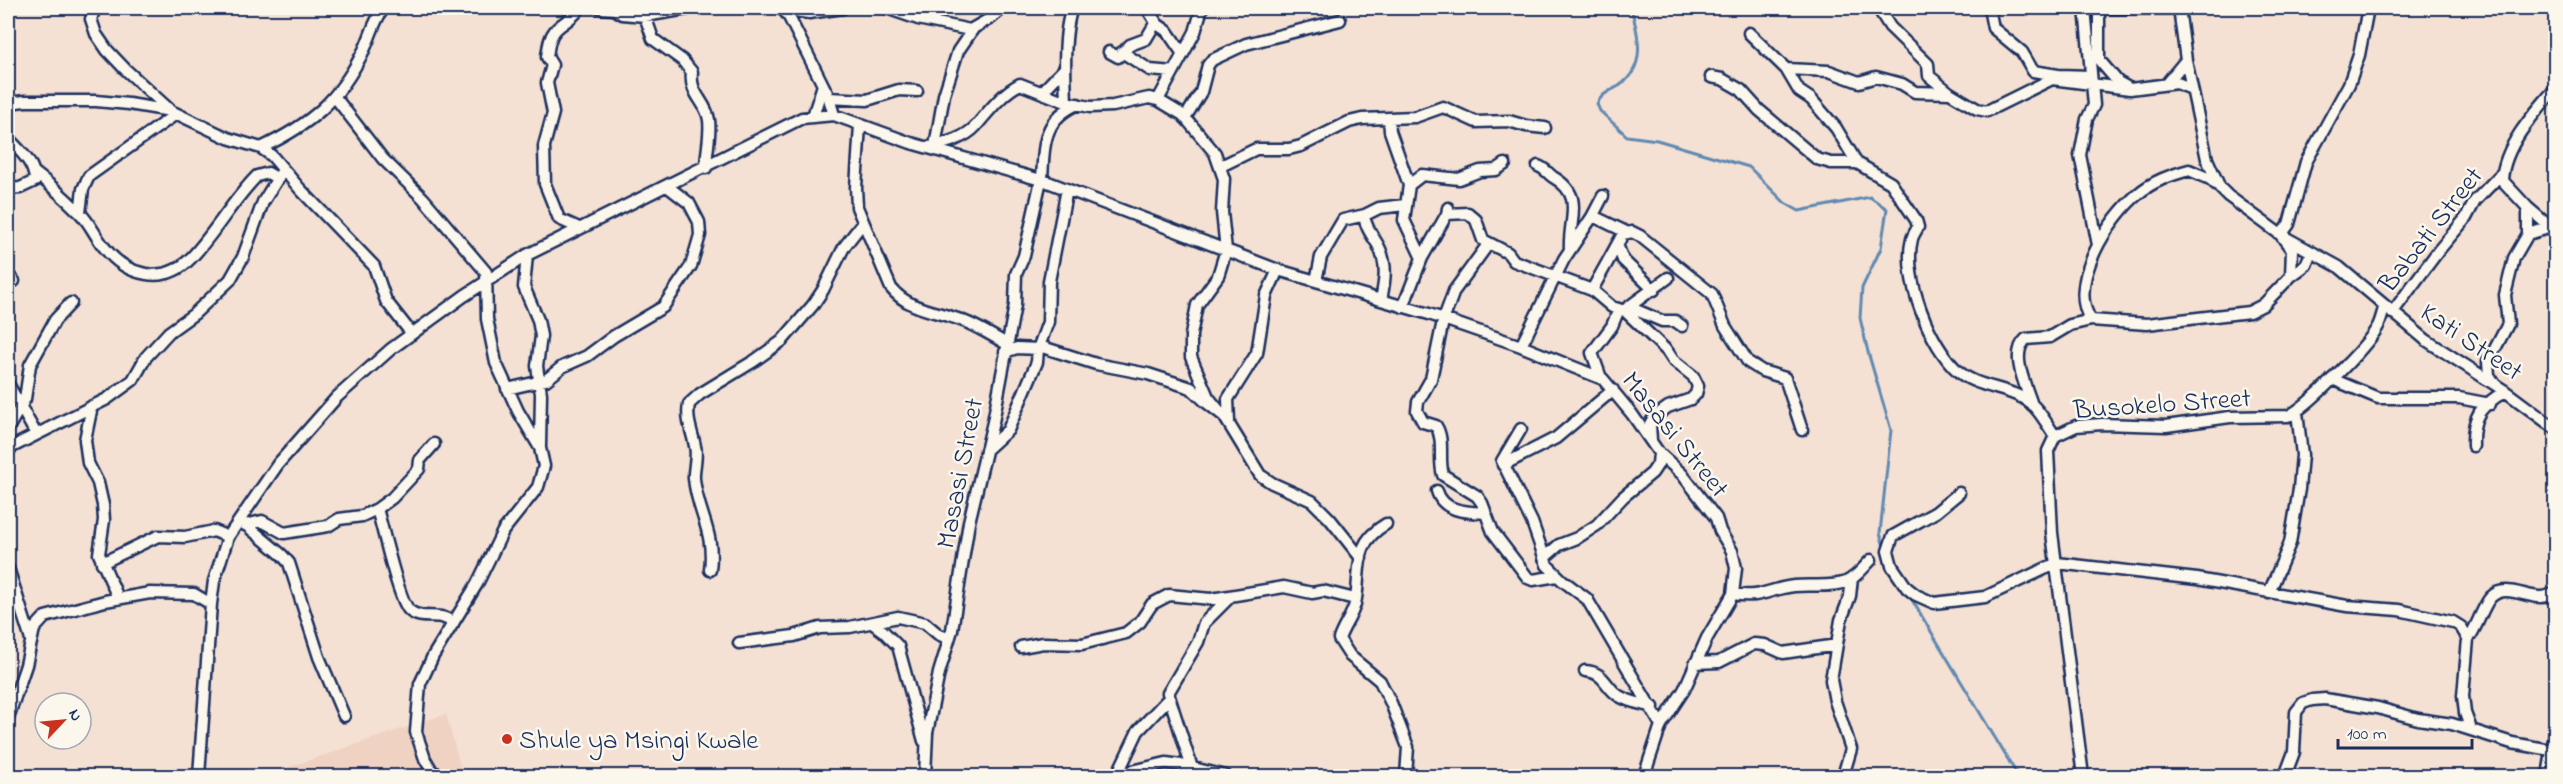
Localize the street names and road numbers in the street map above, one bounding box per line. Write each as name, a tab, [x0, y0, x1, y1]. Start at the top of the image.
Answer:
street label: Babati Street	[2370, 159, 2494, 303]
street label: Kati Street	[2411, 294, 2530, 392]
street label: Masasi Street	[1611, 364, 1737, 507]
street label: Busokelo Street	[2071, 380, 2252, 431]
street label: Masasi Street	[928, 395, 995, 552]

